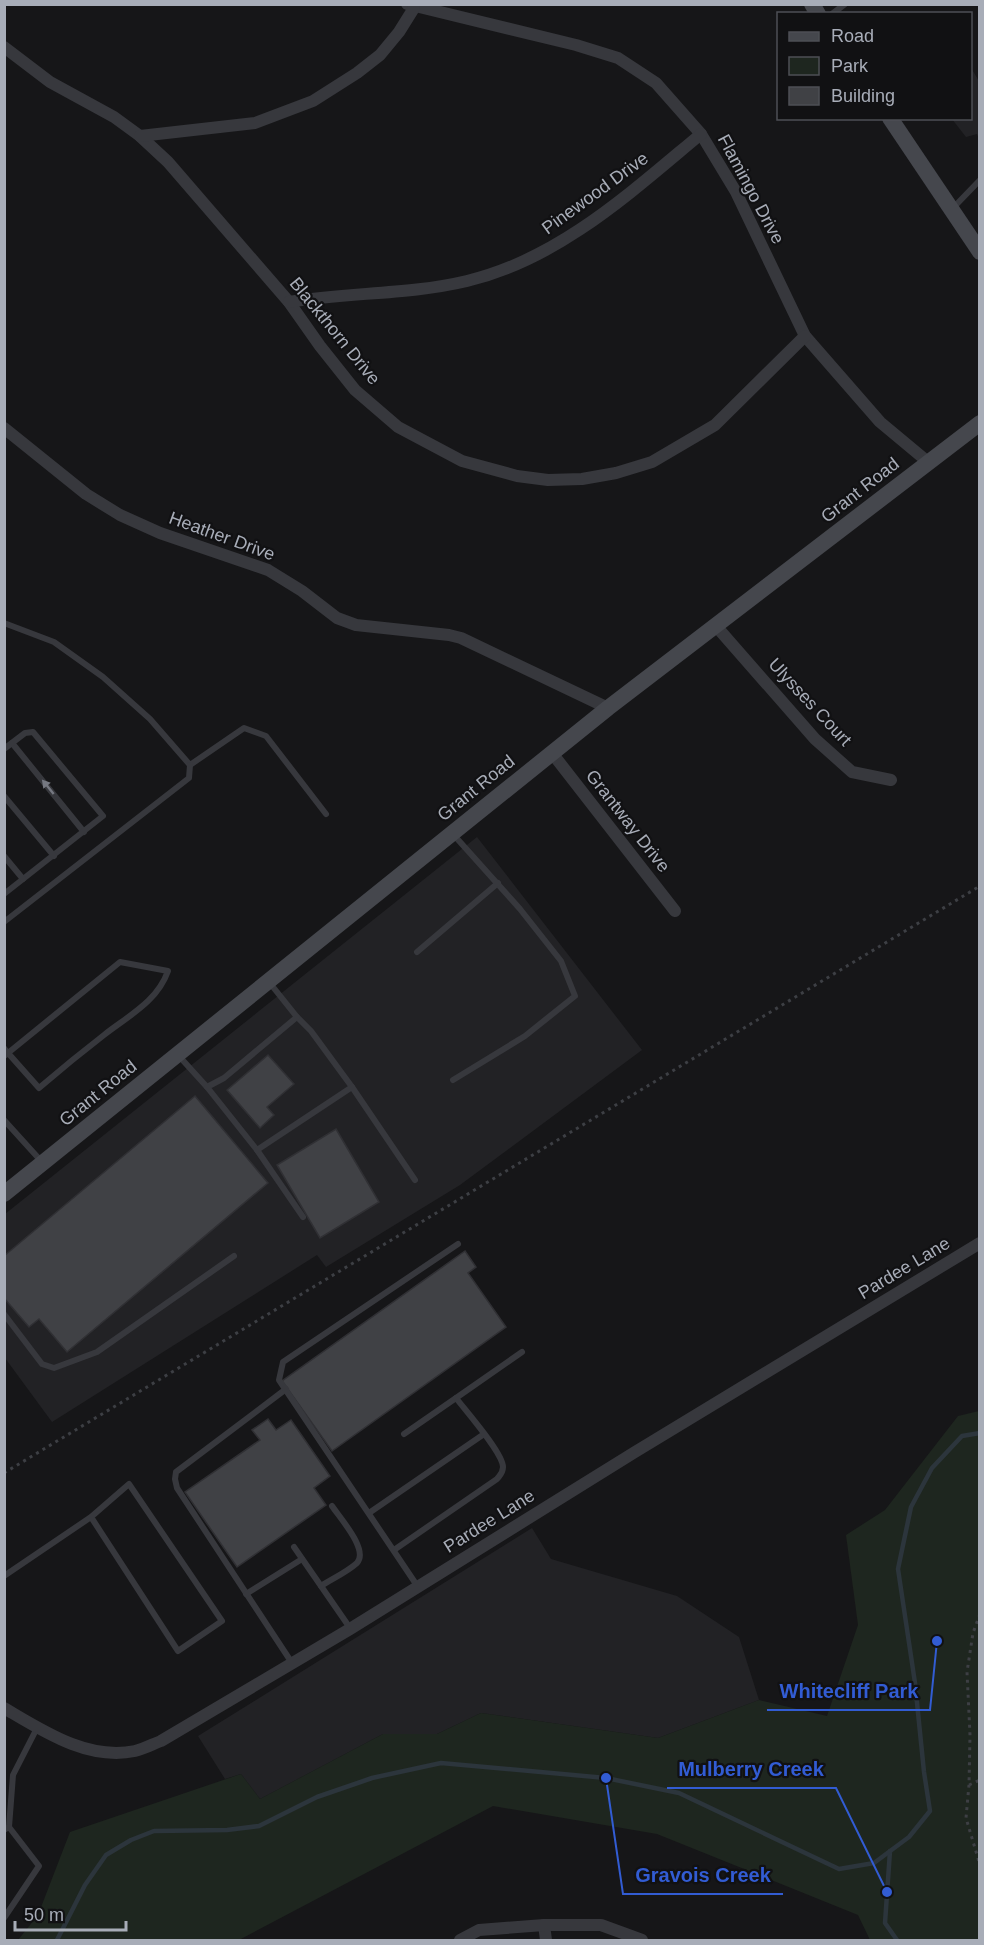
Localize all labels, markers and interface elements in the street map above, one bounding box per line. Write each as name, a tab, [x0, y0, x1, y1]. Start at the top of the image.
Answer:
legend	[777, 12, 972, 120]
text: Road	[831, 26, 874, 46]
text: Park	[831, 56, 869, 76]
text: Building	[831, 86, 895, 106]
street label: Flamingo Drive	[714, 131, 788, 247]
street label: Pinewood Drive	[538, 148, 652, 238]
street label: Blackthorn Drive	[286, 273, 384, 389]
street label: Grant Road	[817, 453, 903, 527]
street label: Heather Drive	[166, 508, 278, 564]
street label: Ulysses Court	[764, 654, 856, 750]
street label: Grant Road	[434, 751, 518, 825]
street label: Grantway Drive	[582, 766, 674, 876]
one-way arrow	[42, 780, 55, 795]
street label: Grant Road	[56, 1056, 140, 1130]
street label: Pardee Lane	[855, 1233, 953, 1303]
street label: Pardee Lane	[440, 1485, 538, 1557]
callout: Whitecliff Park	[767, 1672, 930, 1710]
text: Whitecliff Park	[780, 1680, 919, 1702]
callout: Mulberry Creek	[667, 1750, 836, 1788]
text: Mulberry Creek	[678, 1758, 825, 1780]
callout: Gravois Creek	[623, 1856, 783, 1894]
text: Gravois Creek	[635, 1864, 772, 1886]
scale bar	[15, 1894, 126, 1932]
text: 50 m	[24, 1905, 64, 1925]

